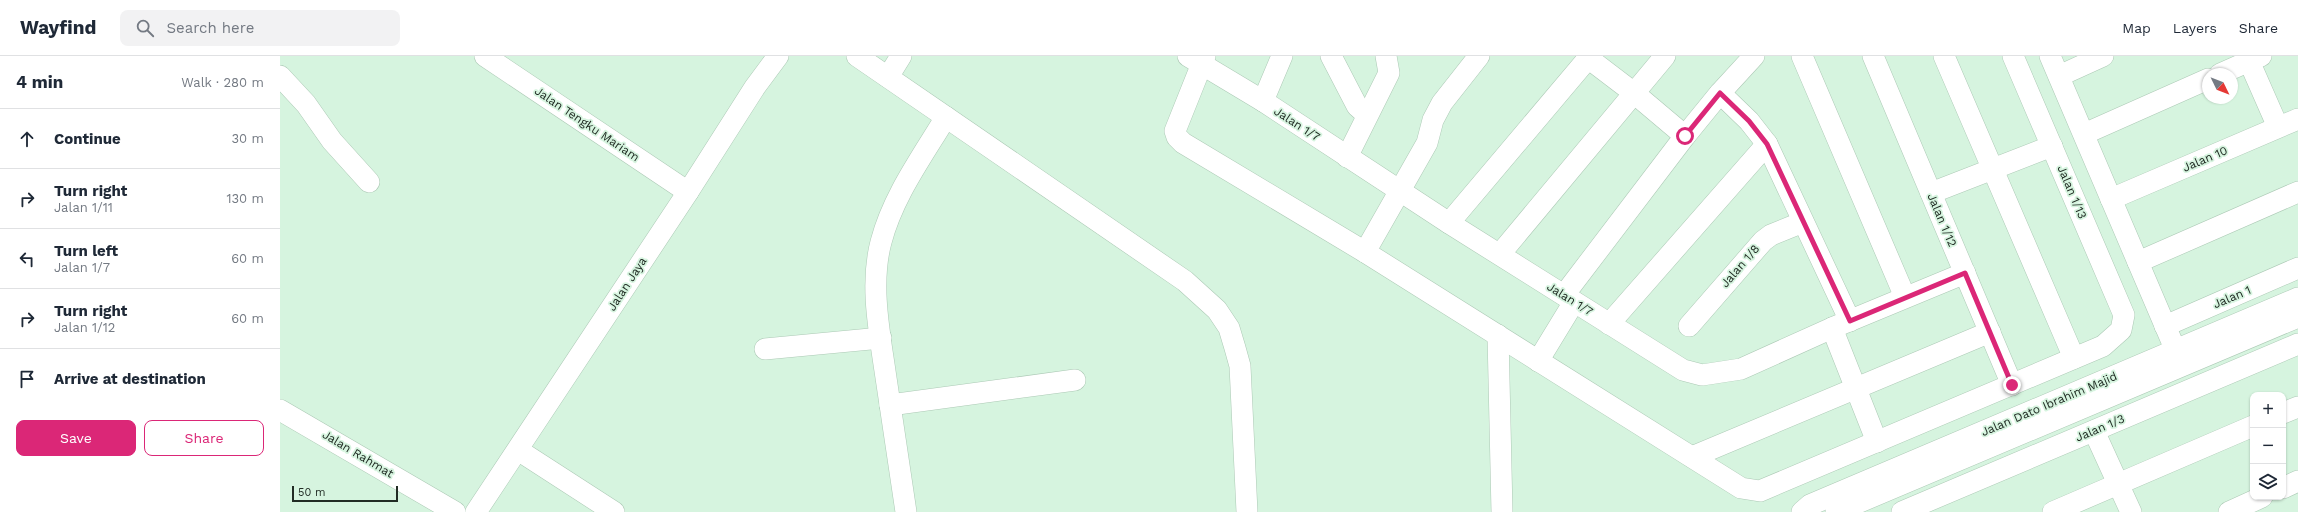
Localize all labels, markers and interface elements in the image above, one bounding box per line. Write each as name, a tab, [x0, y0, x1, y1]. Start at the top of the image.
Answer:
search box	[120, 10, 400, 46]
text: Wayfind	[20, 16, 96, 39]
icon: search	[134, 17, 156, 39]
text: Search here	[166, 19, 254, 37]
text: Map	[2122, 20, 2151, 36]
text: Layers	[2173, 20, 2217, 36]
text: Share	[2239, 20, 2278, 36]
north arrow	[2202, 68, 2238, 104]
text: 4 min	[16, 72, 63, 92]
text: Walk · 280 m	[181, 75, 264, 90]
street label: Jalan Tengku Mariam	[532, 84, 642, 164]
street label: Jalan 1/7	[1271, 104, 1323, 144]
route start	[1676, 127, 1694, 145]
icon: ahead	[16, 128, 38, 150]
text: Continue	[54, 130, 121, 148]
text: 30 m	[232, 131, 264, 146]
street label: Jalan 10	[2181, 143, 2229, 175]
street label: Jalan 1/13	[2054, 163, 2090, 221]
text: Turn right	[54, 182, 127, 200]
icon: right	[16, 188, 38, 210]
text: 130 m	[226, 191, 264, 206]
street label: Jalan 1/12	[1924, 191, 1960, 249]
text: Jalan 1/11	[54, 200, 113, 215]
text: Turn left	[54, 242, 118, 260]
street label: Jalan 1/8	[1718, 242, 1762, 290]
icon: left	[16, 248, 38, 270]
text: 60 m	[231, 251, 264, 266]
street label: Jalan Jaya	[605, 254, 650, 313]
text: Jalan 1/7	[54, 260, 110, 275]
street label: Jalan 1/7	[1544, 279, 1596, 319]
street label: Jalan 1	[2211, 283, 2253, 311]
text: Turn right	[54, 302, 127, 320]
icon: right	[16, 308, 38, 330]
text: 60 m	[231, 311, 264, 326]
text: Jalan 1/12	[54, 320, 115, 335]
icon: arrive	[16, 368, 38, 390]
street label: Jalan Dato Ibrahim Majid	[1979, 369, 2119, 439]
text: Arrive at destination	[54, 370, 206, 388]
route end	[2003, 376, 2021, 394]
map controls	[2250, 392, 2286, 500]
button: +	[2250, 392, 2286, 428]
street label: Jalan 1/3	[2073, 411, 2127, 445]
button: Save	[16, 420, 136, 456]
button: Share	[144, 420, 264, 456]
street label: Jalan Rahmat	[320, 427, 396, 481]
button: −	[2250, 428, 2286, 464]
button: layers	[2250, 464, 2286, 500]
scale bar	[292, 484, 398, 503]
text: 50 m	[298, 486, 325, 499]

